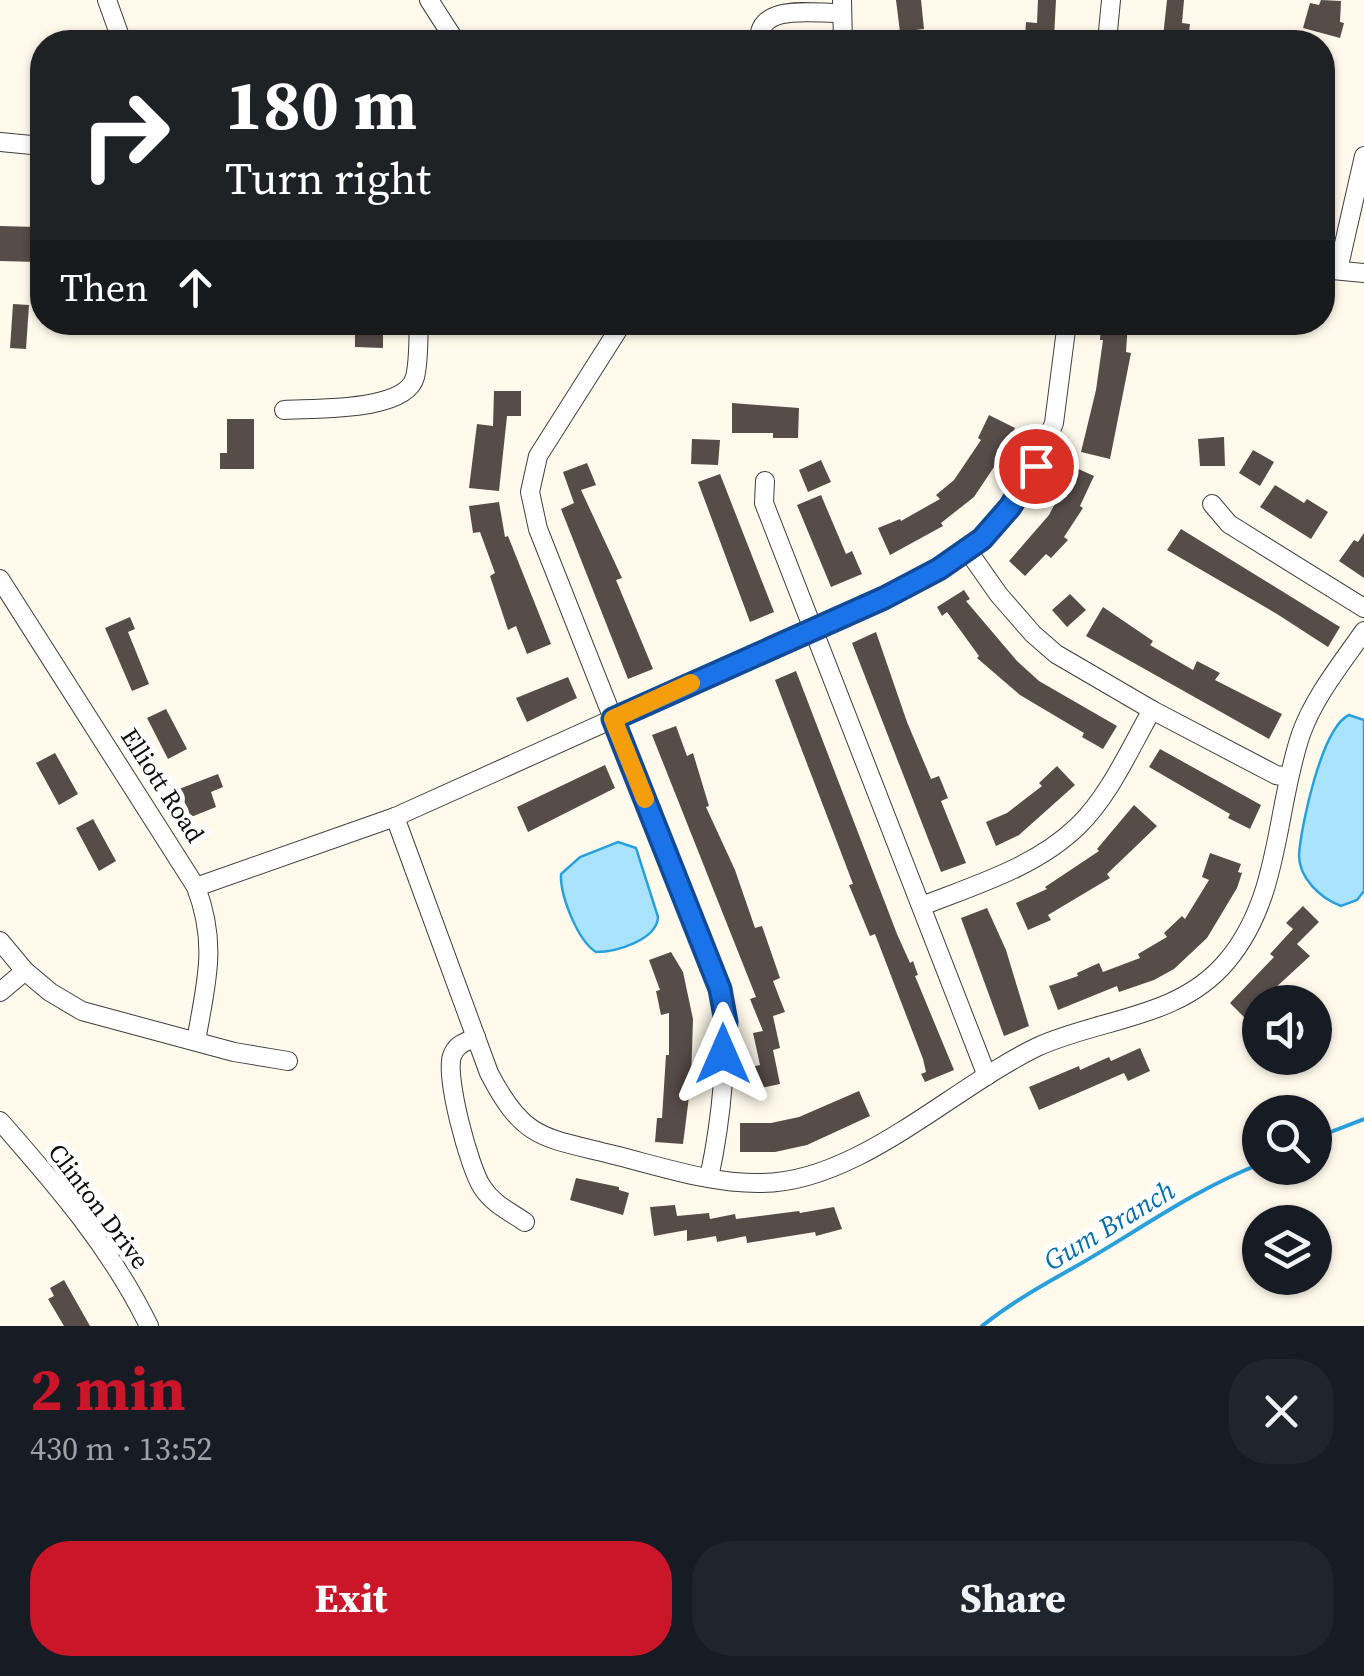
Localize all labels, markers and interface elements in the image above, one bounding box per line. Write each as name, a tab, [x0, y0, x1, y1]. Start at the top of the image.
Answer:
text: 180 m	[225, 56, 417, 152]
icon: right	[60, 70, 190, 200]
text: Turn right	[225, 147, 431, 209]
icon: ahead	[168, 260, 223, 315]
text: Then	[60, 262, 148, 314]
pin	[994, 424, 1079, 509]
icon: arrive	[1009, 439, 1064, 494]
street label: Elliott Road	[113, 721, 213, 849]
map controls	[1242, 985, 1332, 1295]
button: sound	[1242, 985, 1332, 1075]
position arrow	[671, 1002, 775, 1106]
button: search	[1242, 1095, 1332, 1185]
street label: Clinton Drive	[41, 1136, 157, 1276]
water label: Gum Branch	[1036, 1171, 1182, 1279]
button: layers	[1242, 1205, 1332, 1295]
text: 2 min	[30, 1348, 186, 1430]
button: close	[1229, 1359, 1334, 1464]
text: 430 m · 13:52	[30, 1427, 212, 1471]
button: Exit	[30, 1541, 672, 1656]
button: Share	[692, 1541, 1334, 1656]

